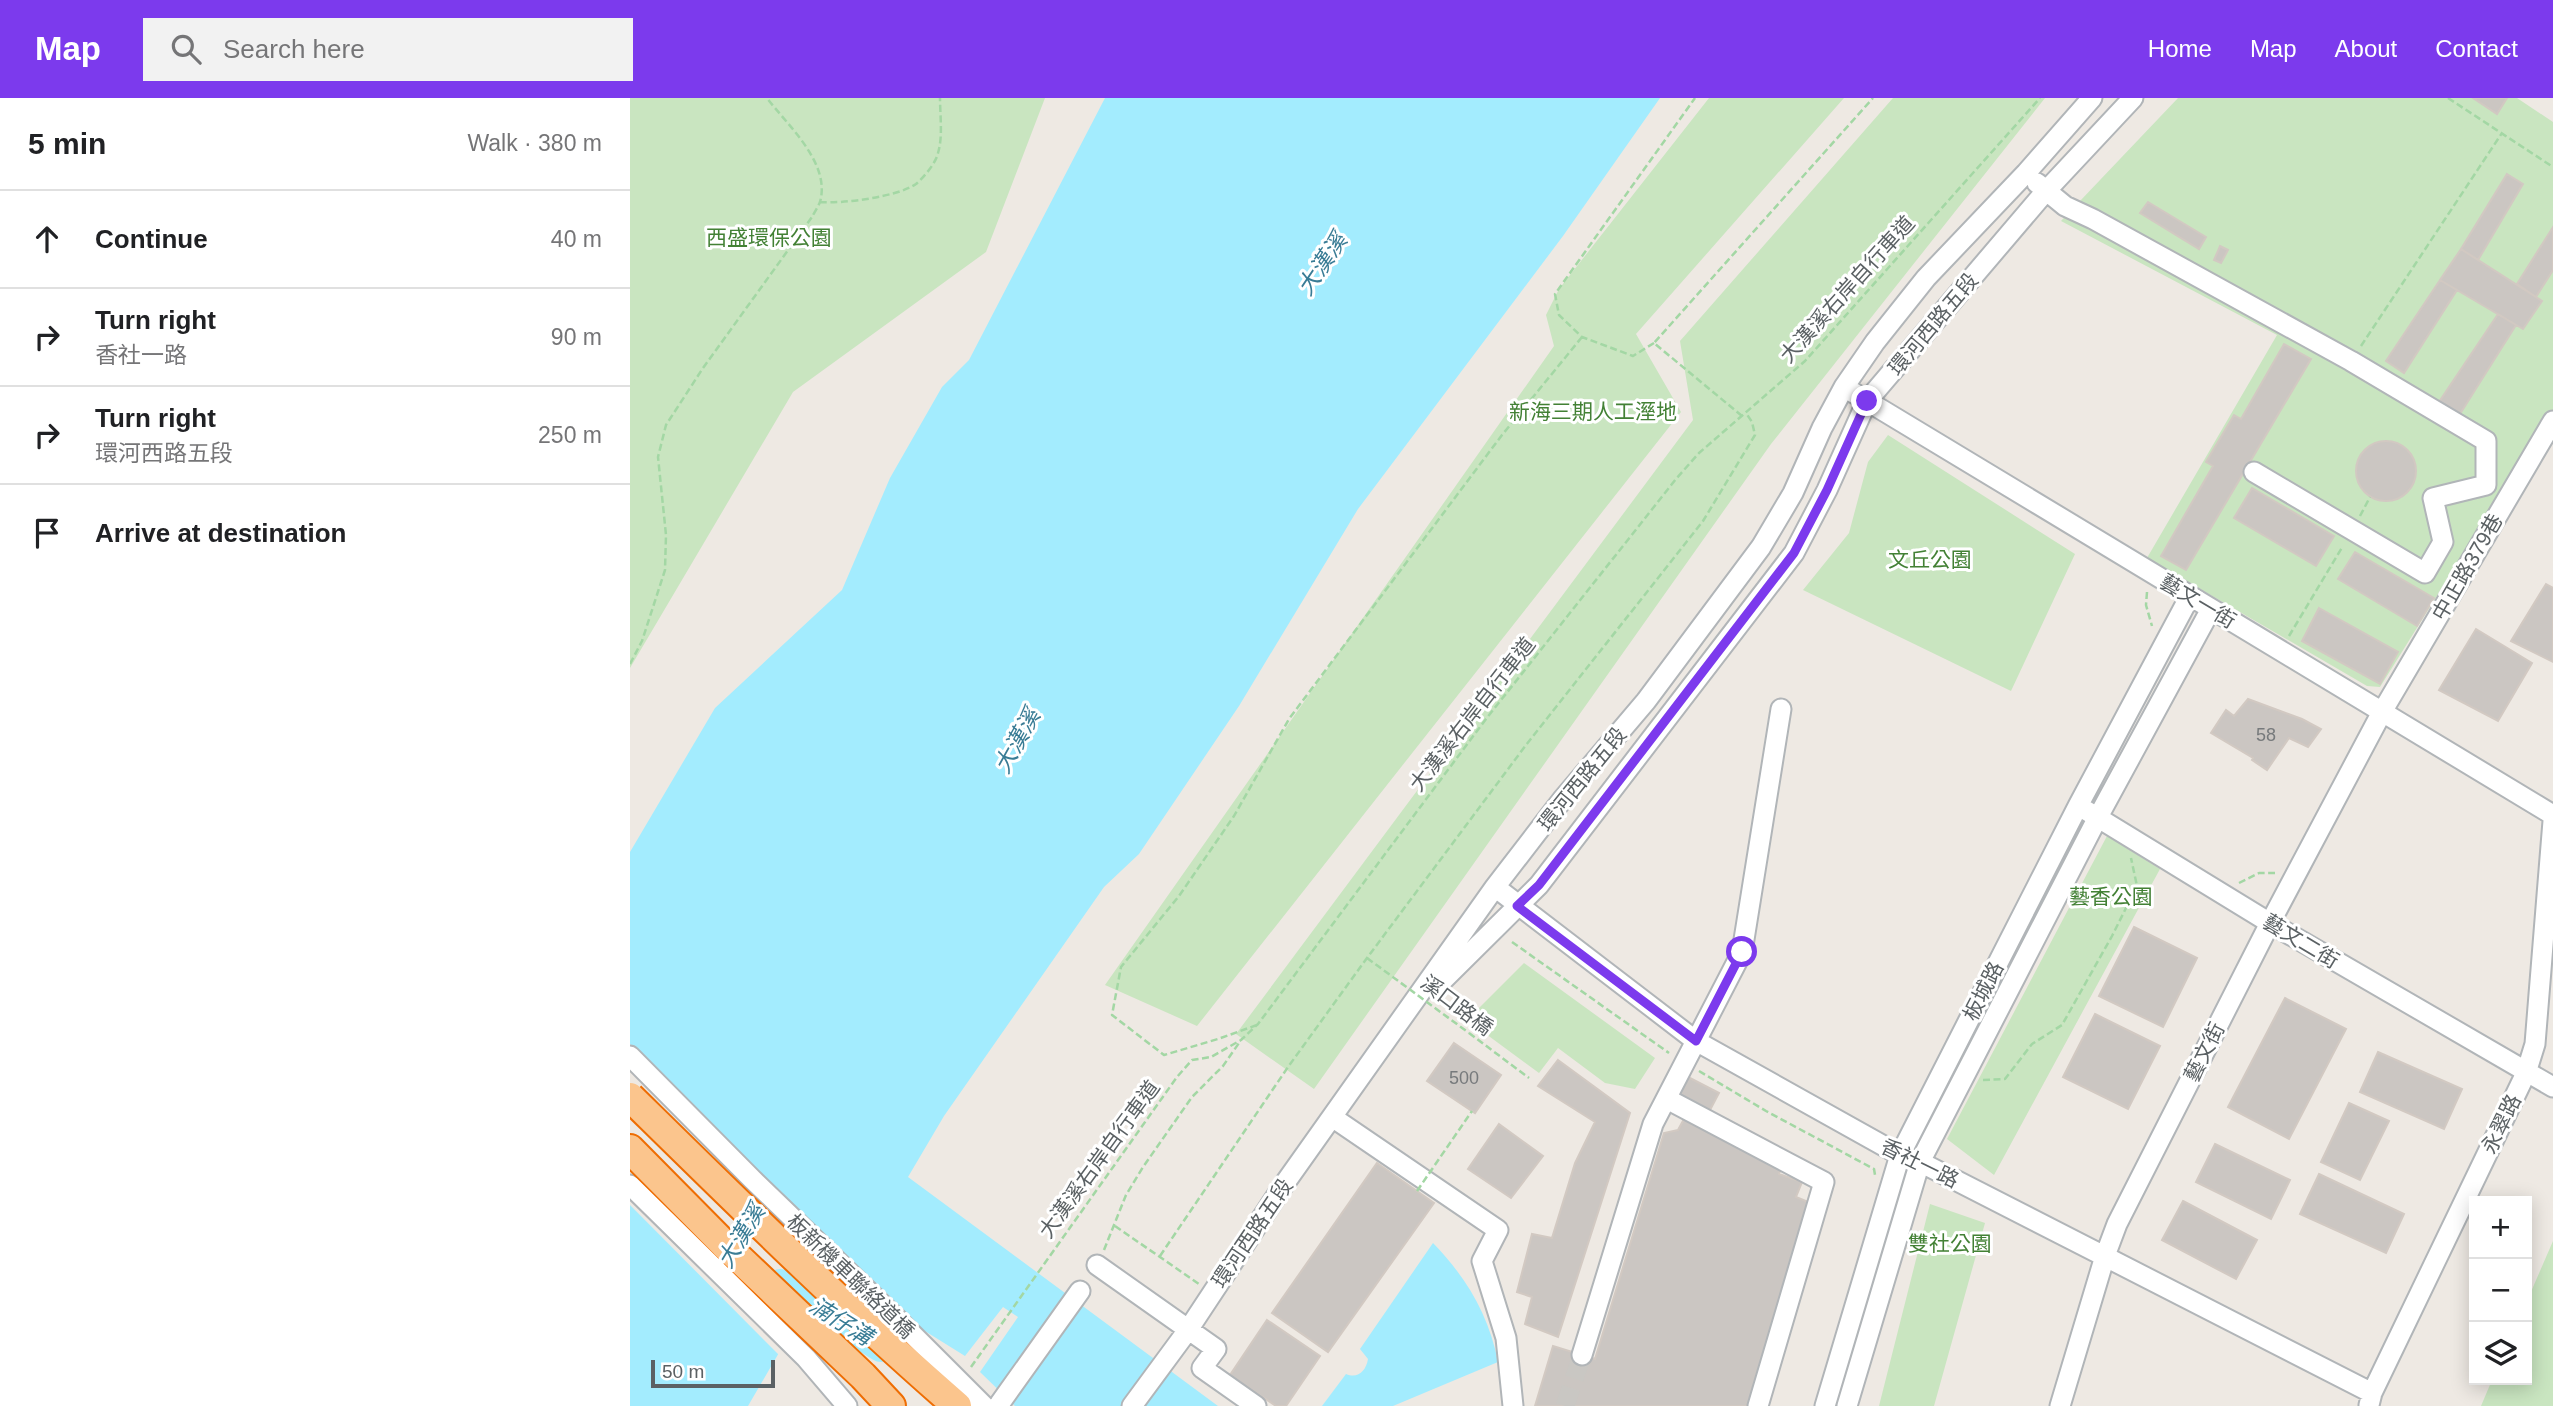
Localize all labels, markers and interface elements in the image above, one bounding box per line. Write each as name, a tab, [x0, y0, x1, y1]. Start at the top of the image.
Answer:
search box	[143, 18, 633, 81]
text: Map	[35, 30, 101, 67]
icon: search	[167, 30, 205, 68]
text: Search here	[223, 34, 365, 64]
text: Home	[2148, 35, 2212, 62]
text: Map	[2250, 35, 2297, 62]
text: About	[2335, 35, 2397, 62]
text: Contact	[2435, 35, 2518, 62]
text: 5 min	[28, 127, 106, 160]
text: Walk · 380 m	[467, 130, 602, 156]
street label: 大漢溪右岸自行車道	[1775, 211, 1919, 367]
icon: ahead	[28, 220, 66, 258]
text: Continue	[95, 224, 208, 254]
text: 40 m	[551, 226, 602, 252]
park label: 西盛環保公園	[706, 226, 832, 249]
water label: 大漢溪	[1292, 226, 1354, 300]
street label: 環河西路五段	[1884, 268, 1982, 380]
text: Turn right	[95, 305, 216, 335]
icon: right	[28, 318, 66, 356]
text: 90 m	[551, 324, 602, 350]
text: 香社一路	[95, 342, 187, 368]
route end	[1851, 385, 1882, 416]
park label: 新海三期人工溼地	[1509, 400, 1677, 423]
text: Turn right	[95, 403, 216, 433]
icon: right	[28, 416, 66, 454]
text: 250 m	[538, 422, 602, 448]
text: 環河西路五段	[95, 440, 233, 466]
street label: 中正路379巷	[2427, 510, 2507, 624]
icon: arrive	[28, 514, 66, 552]
text: Arrive at destination	[95, 518, 346, 548]
park label: 文丘公園	[1888, 548, 1972, 571]
street label: 藝文一街	[2156, 570, 2240, 632]
street label: 大漢溪右岸自行車道	[1405, 632, 1539, 796]
water label: 大漢溪	[989, 702, 1047, 777]
street label: 環河西路五段	[1533, 723, 1631, 835]
house number: 58	[2256, 725, 2276, 745]
park label: 藝香公園	[2069, 885, 2153, 908]
street label: 藝文二街	[2259, 910, 2343, 972]
route start	[1726, 936, 1757, 967]
street label: 板城路	[1958, 958, 2008, 1024]
street label: 溪口路橋	[1417, 971, 1497, 1039]
street label: 藝文街	[2179, 1019, 2229, 1085]
house number: 500	[1449, 1068, 1479, 1088]
street label: 大漢溪右岸自行車道	[1034, 1076, 1164, 1242]
street label: 永翠路	[2477, 1091, 2525, 1157]
street label: 香社一路	[1877, 1134, 1963, 1192]
street label: 環河西路五段	[1207, 1174, 1297, 1292]
map controls	[2469, 1196, 2532, 1385]
button: +	[2469, 1196, 2532, 1259]
water label: 大漢溪	[712, 1197, 771, 1272]
street label: 板新機車聯絡道橋	[783, 1209, 919, 1343]
park label: 雙社公園	[1908, 1232, 1992, 1255]
button: −	[2469, 1259, 2532, 1322]
water label: 湳仔溝	[805, 1292, 880, 1352]
button: layers	[2469, 1322, 2532, 1385]
scale bar	[651, 1357, 775, 1389]
text: 50 m	[662, 1361, 704, 1382]

